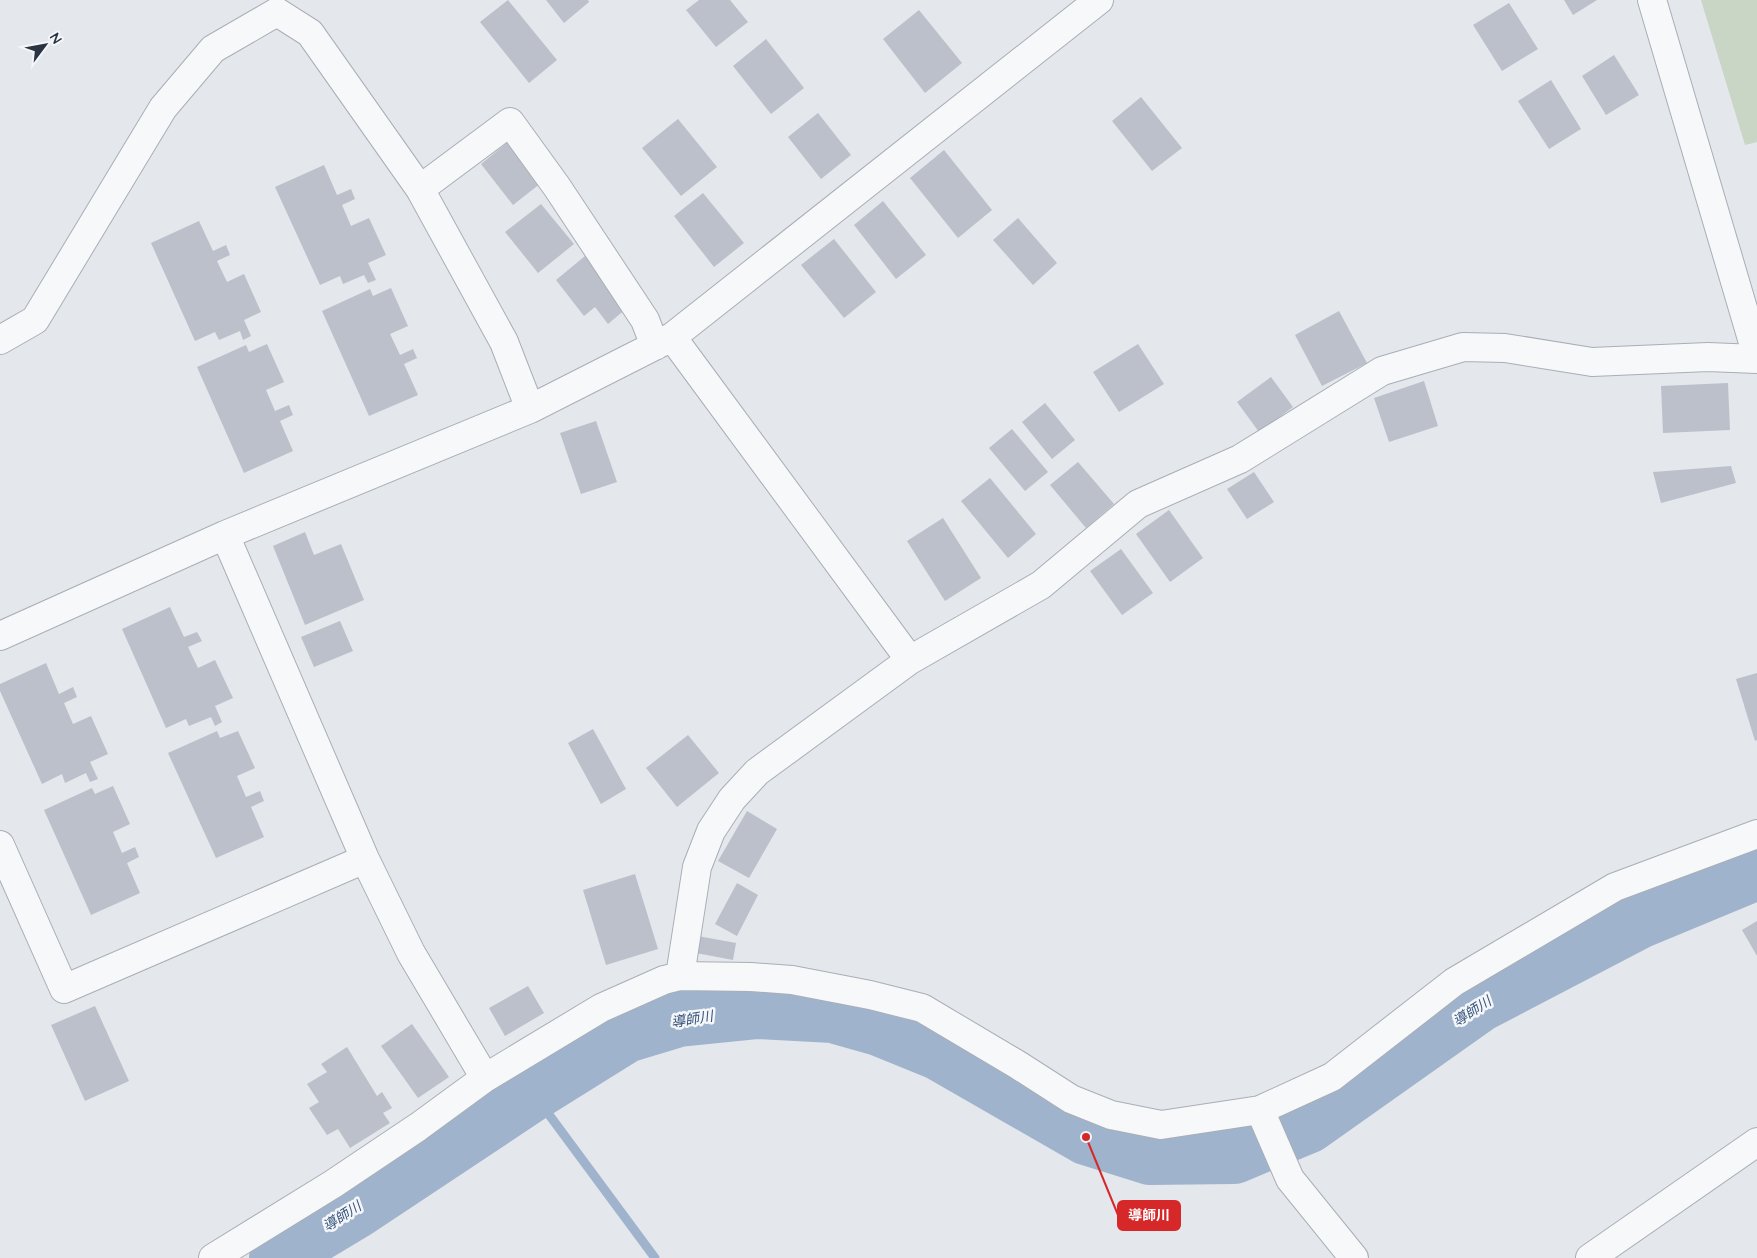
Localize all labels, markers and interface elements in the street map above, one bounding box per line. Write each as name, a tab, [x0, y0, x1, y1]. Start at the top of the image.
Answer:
north arrow	[20, 20, 70, 70]
text: N	[46, 29, 66, 47]
water label: 導師川	[1449, 991, 1496, 1030]
water label: 導師川	[670, 1007, 716, 1031]
water label: 導師川	[319, 1196, 366, 1235]
callout: 導師川	[1118, 1201, 1180, 1230]
text: 導師川	[1128, 1206, 1170, 1224]

